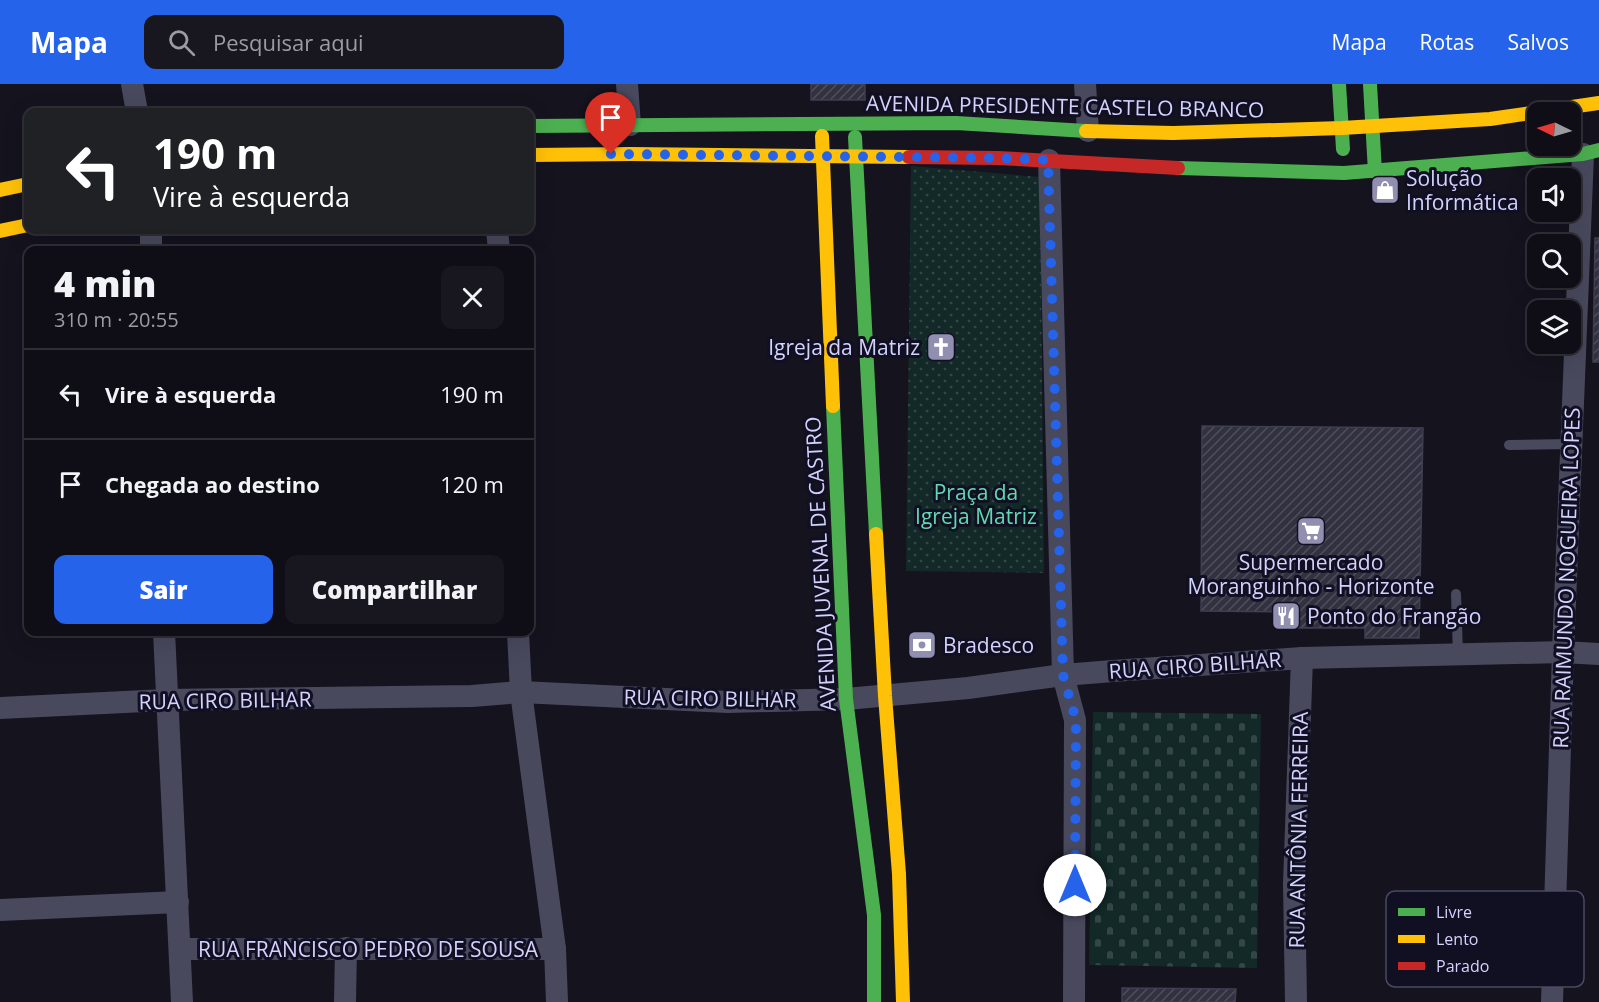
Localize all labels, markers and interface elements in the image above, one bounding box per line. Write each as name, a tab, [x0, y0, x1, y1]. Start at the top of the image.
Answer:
search box	[144, 15, 564, 69]
text: Mapa	[30, 23, 108, 61]
icon: search	[165, 26, 198, 59]
text: Pesquisar aqui	[213, 27, 364, 57]
text: Mapa	[1332, 28, 1387, 56]
text: Rotas	[1420, 28, 1474, 56]
text: Salvos	[1507, 28, 1569, 56]
street label: AVENIDA PRESIDENTE CASTELO BRANCO	[866, 89, 1264, 123]
pin	[585, 92, 636, 154]
icon: arrive	[594, 101, 627, 134]
north arrow	[1527, 102, 1581, 156]
map controls	[1527, 102, 1581, 354]
text: 190 m	[153, 124, 277, 181]
icon: left	[54, 132, 132, 210]
place label: Solução Informática	[1406, 164, 1519, 216]
button: sound	[1527, 168, 1581, 222]
shop icon: Solução Informática	[1369, 174, 1401, 206]
text: Vire à esquerda	[153, 178, 350, 215]
button: search	[1527, 234, 1581, 288]
text: 4 min	[54, 259, 156, 308]
button: close	[441, 266, 504, 329]
button: layers	[1527, 300, 1581, 354]
text: 310 m · 20:55	[54, 306, 179, 333]
church icon: Igreja da Matriz	[925, 331, 957, 363]
place label: Igreja da Matriz	[768, 333, 920, 361]
icon: left	[54, 378, 87, 411]
text: Vire à esquerda	[105, 379, 276, 409]
text: 190 m	[440, 379, 504, 409]
street label: RUA RAIMUNDO NOGUEIRA LOPES	[1546, 407, 1586, 749]
street label: AVENIDA JUVENAL DE CASTRO	[798, 416, 842, 712]
icon: arrive	[54, 468, 87, 501]
text: Chegada ao destino	[105, 469, 320, 499]
text: 120 m	[440, 469, 504, 499]
park label: Praça da Igreja Matriz	[915, 478, 1037, 530]
supermarket icon: Supermercado Moranguinho - Horizonte	[1295, 515, 1327, 547]
place label: Supermercado Moranguinho - Horizonte	[1188, 548, 1434, 600]
button: Sair	[54, 555, 273, 624]
button: Compartilhar	[285, 555, 504, 624]
restaurant icon: Ponto do Frangão	[1270, 600, 1302, 632]
place label: Ponto do Frangão	[1307, 602, 1481, 630]
bank icon: Bradesco	[906, 629, 938, 661]
place label: Bradesco	[943, 631, 1034, 659]
street label: RUA CIRO BILHAR	[1108, 645, 1282, 685]
street label: RUA CIRO BILHAR	[623, 682, 797, 714]
street label: RUA CIRO BILHAR	[138, 684, 312, 716]
street label: RUA ANTÔNIA FERREIRA	[1282, 711, 1314, 949]
position arrow	[1043, 853, 1107, 917]
legend	[1386, 891, 1584, 987]
text: Livre	[1436, 901, 1472, 923]
text: Lento	[1436, 928, 1478, 950]
street label: RUA FRANCISCO PEDRO DE SOUSA	[198, 935, 539, 963]
text: Parado	[1436, 955, 1489, 977]

